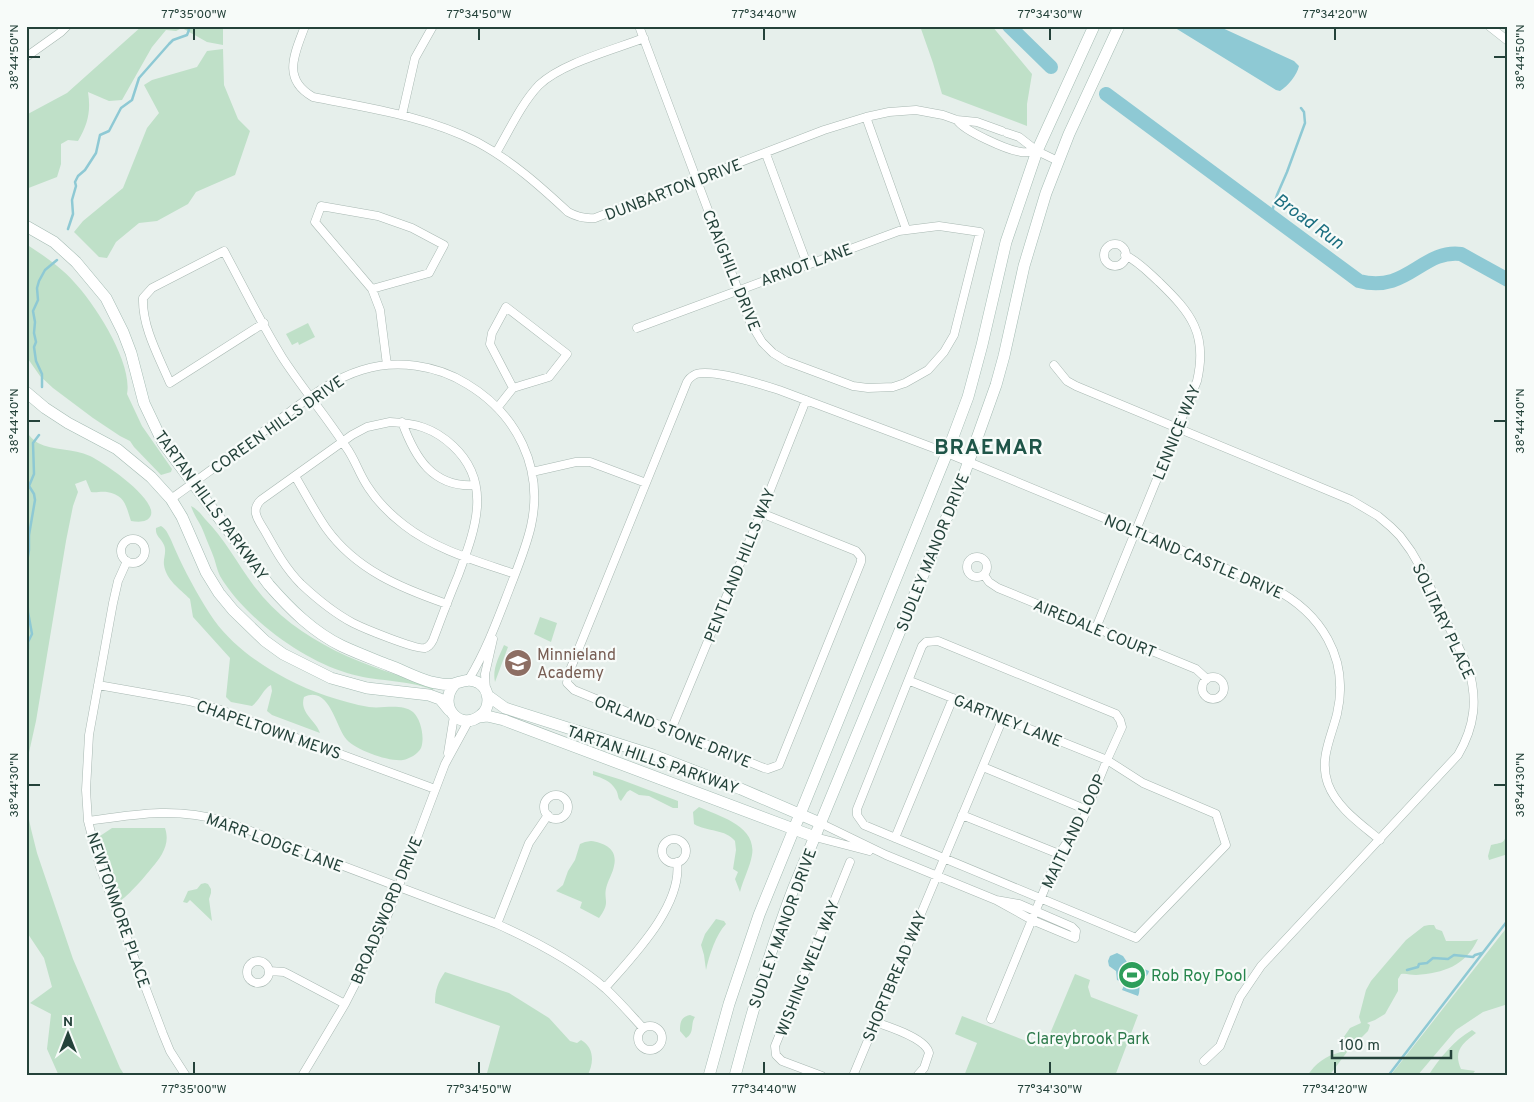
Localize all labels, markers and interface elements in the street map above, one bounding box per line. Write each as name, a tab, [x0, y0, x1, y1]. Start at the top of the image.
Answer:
text: 77°35'00"W	[161, 7, 227, 23]
text: 77°34'50"W	[446, 7, 512, 23]
text: 77°34'40"W	[731, 7, 797, 23]
text: 77°34'30"W	[1018, 7, 1082, 23]
text: 77°34'20"W	[1302, 7, 1368, 23]
text: 38°44'50"N	[7, 24, 23, 90]
text: 38°44'50"N	[1513, 24, 1529, 90]
street label: DUNBARTON DRIVE	[602, 156, 745, 226]
water label: Broad Run	[1268, 189, 1348, 256]
street label: CRAIGHILL DRIVE	[697, 207, 764, 334]
street label: ARNOT LANE	[758, 240, 855, 292]
street label: COREEN HILLS DRIVE	[207, 372, 349, 479]
street label: LENNICE WAY	[1150, 382, 1206, 483]
text: 38°44'40"N	[7, 388, 23, 454]
text: 38°44'40"N	[1513, 388, 1529, 454]
street label: TARTAN HILLS PARKWAY	[149, 427, 272, 585]
district label: BRAEMAR	[934, 435, 1044, 462]
street label: SUDLEY MANOR DRIVE	[893, 471, 975, 635]
street label: PENTLAND HILLS WAY	[701, 486, 781, 646]
street label: NOLTLAND CASTLE DRIVE	[1101, 511, 1286, 605]
street label: SOLITARY PLACE	[1407, 561, 1478, 683]
street label: AIREDALE COURT	[1030, 596, 1159, 664]
place label: Minnieland Academy	[537, 646, 616, 684]
school or university icon: Minnieland Academy	[503, 648, 533, 678]
street label: GARTNEY LANE	[950, 691, 1065, 753]
street label: ORLAND STONE DRIVE	[591, 692, 754, 774]
street label: CHAPELTOWN MEWS	[193, 697, 343, 765]
street label: TARTAN HILLS PARKWAY	[564, 722, 741, 800]
text: 38°44'30"N	[7, 752, 23, 818]
text: 38°44'30"N	[1513, 752, 1529, 818]
street label: MAITLAND LOOP	[1038, 771, 1111, 892]
street label: MARR LODGE LANE	[203, 810, 346, 878]
street label: NEWTONMORE PLACE	[81, 830, 153, 991]
street label: BROADSWORD DRIVE	[348, 834, 428, 988]
street label: SUDLEY MANOR DRIVE	[746, 846, 822, 1012]
street label: WISHING WELL WAY	[772, 898, 845, 1040]
street label: SHORTBREAD WAY	[859, 908, 932, 1045]
sports icon: Rob Roy Pool	[1117, 960, 1147, 990]
place label: Rob Roy Pool	[1151, 967, 1247, 987]
north arrow	[42, 1010, 92, 1060]
text: N	[63, 1014, 73, 1031]
scale bar	[1332, 1027, 1450, 1059]
park label: Clareybrook Park	[1026, 1030, 1150, 1050]
text: 100 m	[1339, 1037, 1380, 1056]
text: 77°35'00"W	[161, 1082, 227, 1098]
text: 77°34'50"W	[446, 1082, 512, 1098]
text: 77°34'40"W	[731, 1082, 797, 1098]
text: 77°34'30"W	[1018, 1082, 1082, 1098]
text: 77°34'20"W	[1302, 1082, 1368, 1098]

